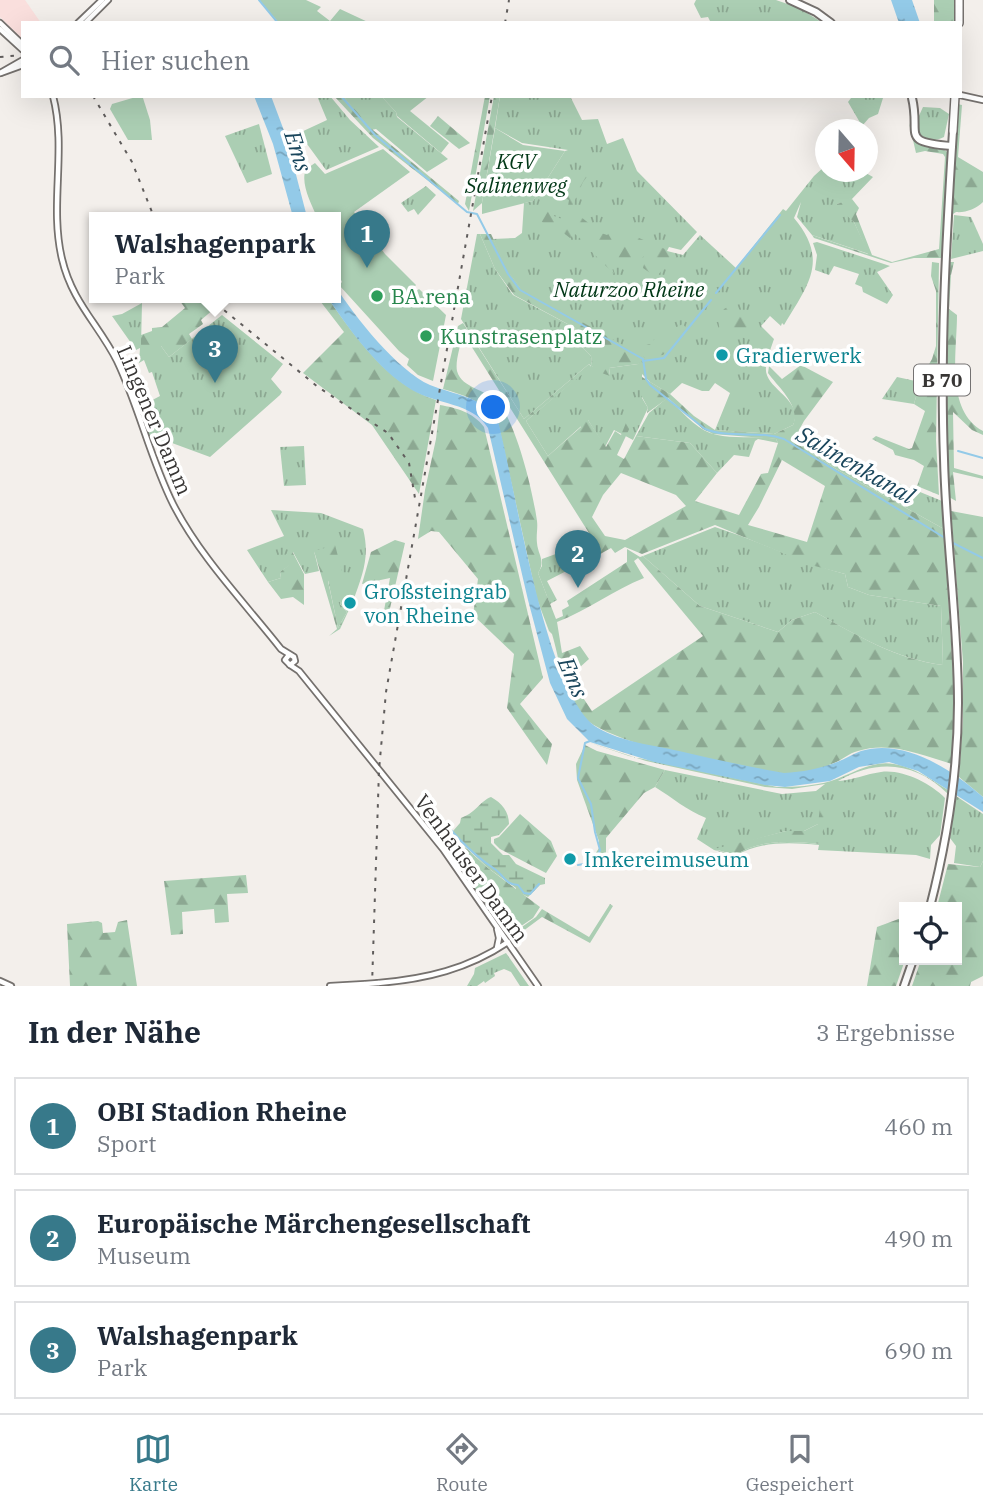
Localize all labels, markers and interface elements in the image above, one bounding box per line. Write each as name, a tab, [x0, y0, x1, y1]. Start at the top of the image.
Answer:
search box	[21, 21, 962, 98]
icon: search	[45, 41, 83, 79]
text: Hier suchen	[101, 43, 250, 77]
north arrow	[815, 119, 878, 182]
water label: Ems	[278, 126, 320, 176]
park label: KGV Salinenweg	[464, 147, 568, 199]
pin: 1	[344, 210, 390, 268]
popup	[89, 212, 341, 303]
text: Walshagenpark	[115, 226, 315, 260]
text: Park	[115, 260, 165, 290]
park label: Naturzoo Rheine	[553, 275, 705, 303]
place label: BA.rena	[391, 282, 470, 310]
marker: BA.rena	[369, 288, 385, 304]
place label: Kunstrasenplatz	[440, 322, 602, 350]
pin: 3	[192, 325, 238, 383]
marker: Kunstrasenplatz	[418, 328, 434, 344]
street label: Lingener Damm	[111, 341, 199, 499]
place label: Gradierwerk	[736, 341, 862, 369]
marker: Gradierwerk	[714, 347, 730, 363]
road number: B 70	[914, 364, 970, 396]
your location	[476, 390, 510, 424]
water label: Salinenkanal	[791, 418, 921, 510]
pin: 2	[555, 530, 601, 588]
place label: Großsteingrab von Rheine	[364, 577, 507, 629]
marker: Großsteingrab von Rheine	[342, 595, 358, 611]
water label: Ems	[552, 651, 596, 702]
street label: Venhauser Damm	[409, 788, 535, 948]
place label: Imkereimuseum	[584, 845, 749, 873]
marker: Imkereimuseum	[562, 851, 578, 867]
map controls	[899, 902, 962, 965]
button: locate	[899, 902, 962, 965]
text: In der Nähe	[28, 1012, 201, 1051]
text: 3 Ergebnisse	[816, 1017, 955, 1047]
text: OBI Stadion Rheine	[97, 1094, 347, 1128]
text: 1	[46, 1111, 60, 1141]
text: 460 m	[884, 1111, 953, 1141]
text: Sport	[97, 1128, 156, 1158]
text: Europäische Märchengesellschaft	[97, 1206, 530, 1240]
text: 2	[46, 1223, 60, 1253]
text: 490 m	[884, 1223, 953, 1253]
text: Museum	[97, 1240, 191, 1270]
text: Walshagenpark	[97, 1318, 298, 1352]
text: 3	[46, 1335, 60, 1365]
text: 690 m	[884, 1335, 953, 1365]
text: Park	[97, 1352, 147, 1382]
tab: Karte	[129, 1430, 178, 1496]
tab: Route	[436, 1430, 488, 1496]
tab: Gespeichert	[746, 1430, 854, 1496]

